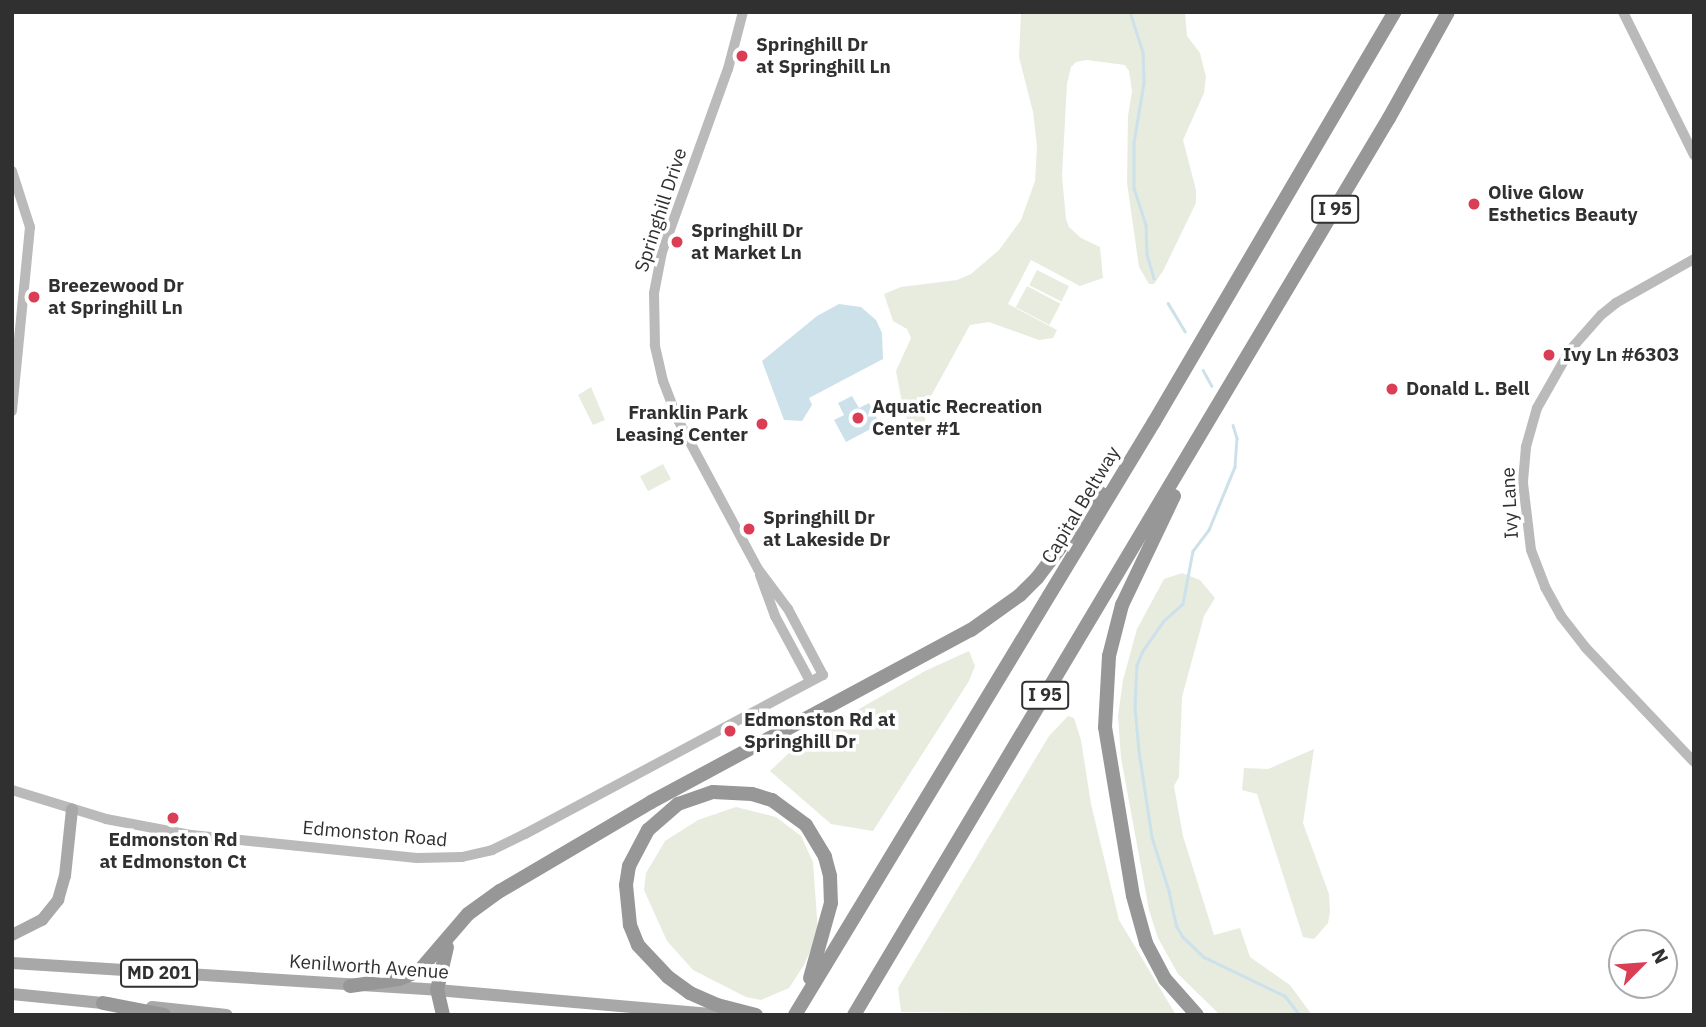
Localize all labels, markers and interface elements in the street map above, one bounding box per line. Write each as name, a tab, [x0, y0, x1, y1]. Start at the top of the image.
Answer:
place label: Springhill Dr at Springhill Ln	[756, 34, 891, 78]
marker: Springhill Dr at Springhill Ln	[734, 48, 750, 64]
street label: Springhill Drive	[630, 145, 692, 275]
place label: Olive Glow Esthetics Beauty	[1488, 182, 1638, 226]
road number: I 95	[1310, 194, 1360, 224]
marker: Olive Glow Esthetics Beauty	[1466, 196, 1482, 212]
place label: Springhill Dr at Market Ln	[691, 220, 803, 264]
marker: Springhill Dr at Market Ln	[669, 234, 685, 250]
place label: Breezewood Dr at Springhill Ln	[48, 275, 184, 319]
marker: Breezewood Dr at Springhill Ln	[26, 289, 42, 305]
place label: Ivy Ln #6303	[1563, 344, 1679, 366]
marker: Ivy Ln #6303	[1541, 347, 1557, 363]
place label: Donald L. Bell	[1406, 378, 1529, 400]
marker: Donald L. Bell	[1384, 381, 1400, 397]
place label: Aquatic Recreation Center #1	[872, 396, 1042, 440]
place label: Franklin Park Leasing Center	[615, 402, 748, 446]
marker: Aquatic Recreation Center #1	[850, 410, 866, 426]
marker: Franklin Park Leasing Center	[754, 416, 770, 432]
street label: Capital Beltway	[1037, 442, 1125, 568]
street label: Ivy Lane	[1497, 467, 1523, 539]
place label: Springhill Dr at Lakeside Dr	[763, 507, 890, 551]
marker: Springhill Dr at Lakeside Dr	[741, 521, 757, 537]
road number: I 95	[1020, 680, 1070, 710]
place label: Edmonston Rd at Springhill Dr	[744, 709, 896, 753]
marker: Edmonston Rd at Springhill Dr	[722, 723, 738, 739]
marker: Edmonston Rd at Edmonston Ct	[165, 810, 181, 826]
street label: Edmonston Road	[302, 816, 448, 852]
place label: Edmonston Rd at Edmonston Ct	[99, 829, 247, 873]
north arrow	[1608, 929, 1678, 999]
text: N	[1646, 945, 1674, 967]
street label: Kenilworth Avenue	[288, 950, 450, 984]
road number: MD 201	[119, 958, 199, 988]

